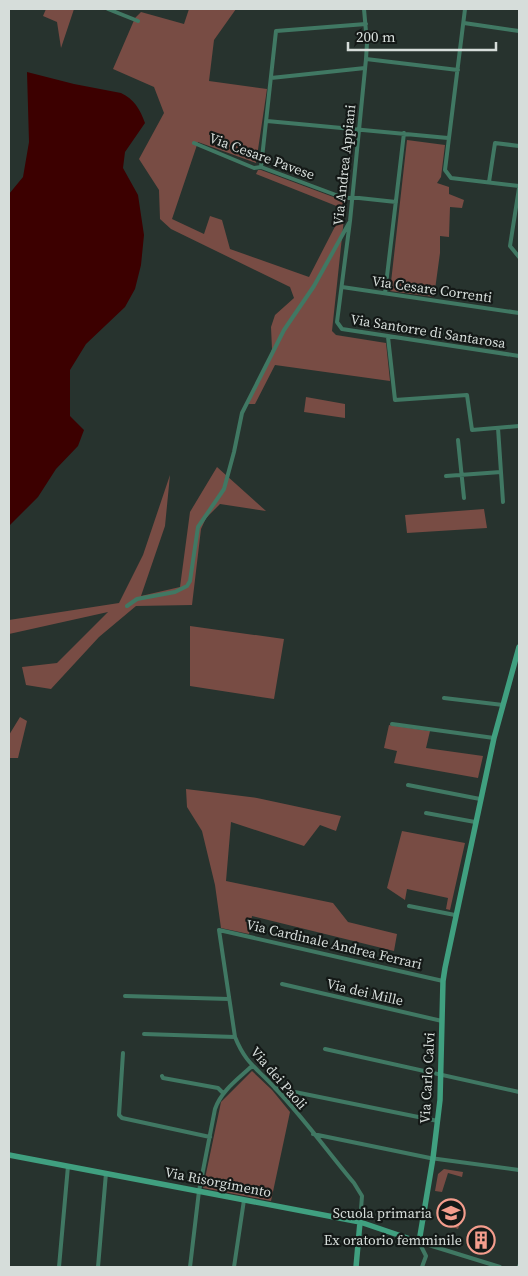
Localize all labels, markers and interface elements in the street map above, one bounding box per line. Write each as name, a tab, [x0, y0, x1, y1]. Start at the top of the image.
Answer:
scale bar	[348, 20, 496, 52]
text: 200 m	[356, 26, 396, 47]
street label: Via Andrea Appiani	[328, 104, 360, 226]
street label: Via Cesare Pavese	[206, 128, 318, 184]
street label: Via Cesare Correnti	[371, 271, 493, 307]
street label: Via Santorre di Santarosa	[349, 309, 508, 353]
street label: Via Cardinale Andrea Ferrari	[244, 914, 424, 974]
street label: Via dei Mille	[325, 973, 405, 1011]
street label: Via Carlo Calvi	[415, 1032, 439, 1124]
street label: Via dei Paoli	[246, 1042, 312, 1114]
street label: Via Risorgimento	[163, 1162, 273, 1202]
school or university icon: Scuola primaria	[436, 1198, 466, 1228]
place label: Scuola primaria	[333, 1203, 433, 1223]
building icon: Ex oratorio femminile	[466, 1225, 496, 1255]
place label: Ex oratorio femminile	[324, 1230, 462, 1250]

